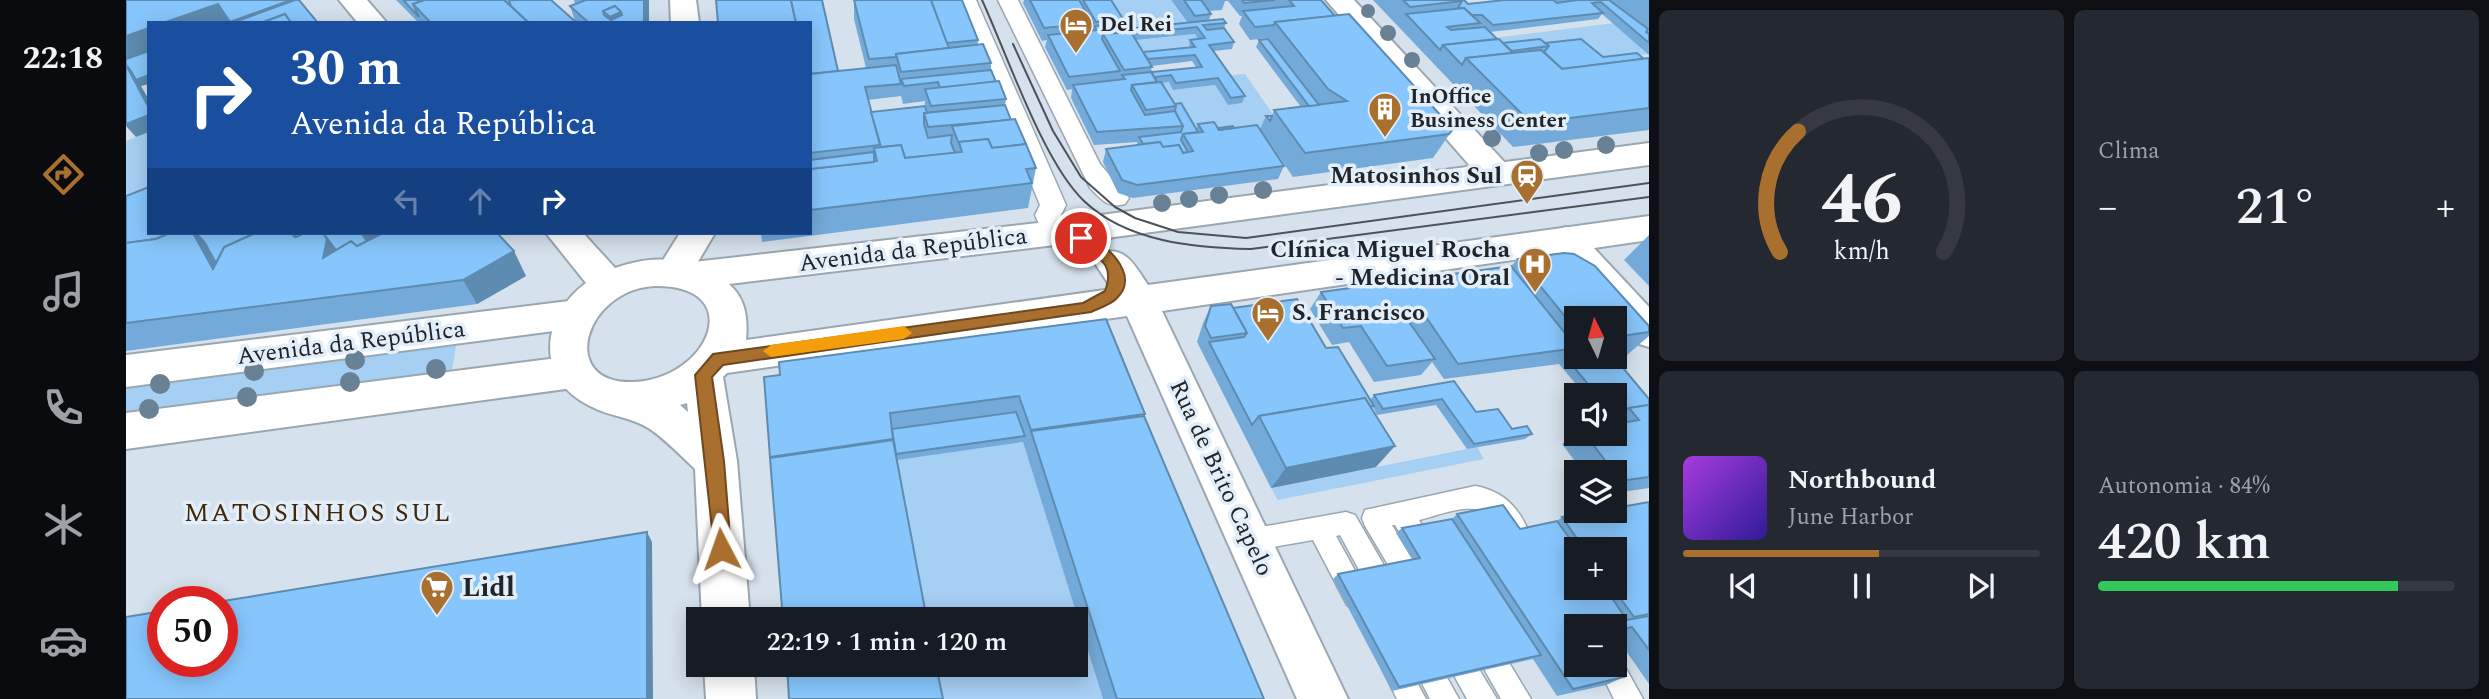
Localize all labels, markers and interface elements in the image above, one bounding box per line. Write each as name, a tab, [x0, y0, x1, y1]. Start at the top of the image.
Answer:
hotel icon: Del Rei	[1057, 6, 1095, 55]
place label: Del Rei	[1100, 9, 1172, 41]
text: 30 m	[290, 32, 401, 107]
text: 22:18	[23, 34, 103, 83]
icon: right	[175, 49, 266, 140]
place label: InOffice Business Center	[1410, 81, 1566, 137]
building icon: InOffice Business Center	[1366, 90, 1404, 139]
text: Avenida da República	[290, 100, 596, 149]
text: Clima	[2098, 134, 2160, 169]
text: 46	[1821, 145, 1902, 256]
icon: directions	[39, 150, 88, 199]
station icon: Matosinhos Sul	[1508, 157, 1546, 206]
place label: Matosinhos Sul	[1330, 158, 1502, 194]
text: 21°	[2236, 168, 2317, 247]
text: −	[2098, 179, 2117, 237]
text: +	[2436, 179, 2455, 237]
icon: left	[388, 182, 426, 220]
icon: ahead	[461, 182, 499, 220]
icon: right	[534, 182, 572, 220]
pin	[1051, 208, 1111, 268]
street label: Avenida da República	[797, 218, 1029, 282]
icon: arrive	[1062, 219, 1100, 257]
place label: Clínica Miguel Rocha - Medicina Oral	[1270, 232, 1511, 296]
text: km/h	[1833, 232, 1890, 270]
hospital icon: Clínica Miguel Rocha - Medicina Oral	[1516, 245, 1554, 294]
icon: music	[39, 267, 88, 316]
hotel icon: S. Francisco	[1249, 294, 1287, 343]
place label: S. Francisco	[1292, 295, 1425, 331]
north arrow	[1564, 306, 1628, 369]
map controls	[1564, 306, 1627, 677]
street label: Avenida da República	[235, 311, 467, 375]
street label: Rua de Brito Capelo	[1160, 374, 1282, 582]
icon: phone	[39, 383, 88, 432]
button: sound	[1564, 383, 1627, 446]
button: layers	[1564, 460, 1627, 523]
text: Northbound	[1788, 460, 1936, 500]
text: Autonomia · 84%	[2098, 469, 2270, 504]
district label: MATOSINHOS SUL	[184, 493, 452, 533]
icon: climate	[39, 500, 88, 549]
text: June Harbor	[1788, 500, 1913, 535]
text: 420 km	[2098, 503, 2271, 582]
position arrow	[684, 512, 758, 586]
button: +	[1564, 537, 1627, 600]
place label: Lidl	[462, 566, 515, 609]
icon: previous	[1724, 567, 1762, 605]
icon: pause	[1843, 567, 1881, 605]
icon: next	[1962, 567, 2000, 605]
supermarket icon: Lidl	[418, 568, 456, 617]
speed limit sign: 50	[147, 586, 238, 677]
button: −	[1564, 614, 1627, 677]
icon: car	[39, 616, 88, 665]
text: 22:19 · 1 min · 120 m	[767, 622, 1007, 662]

